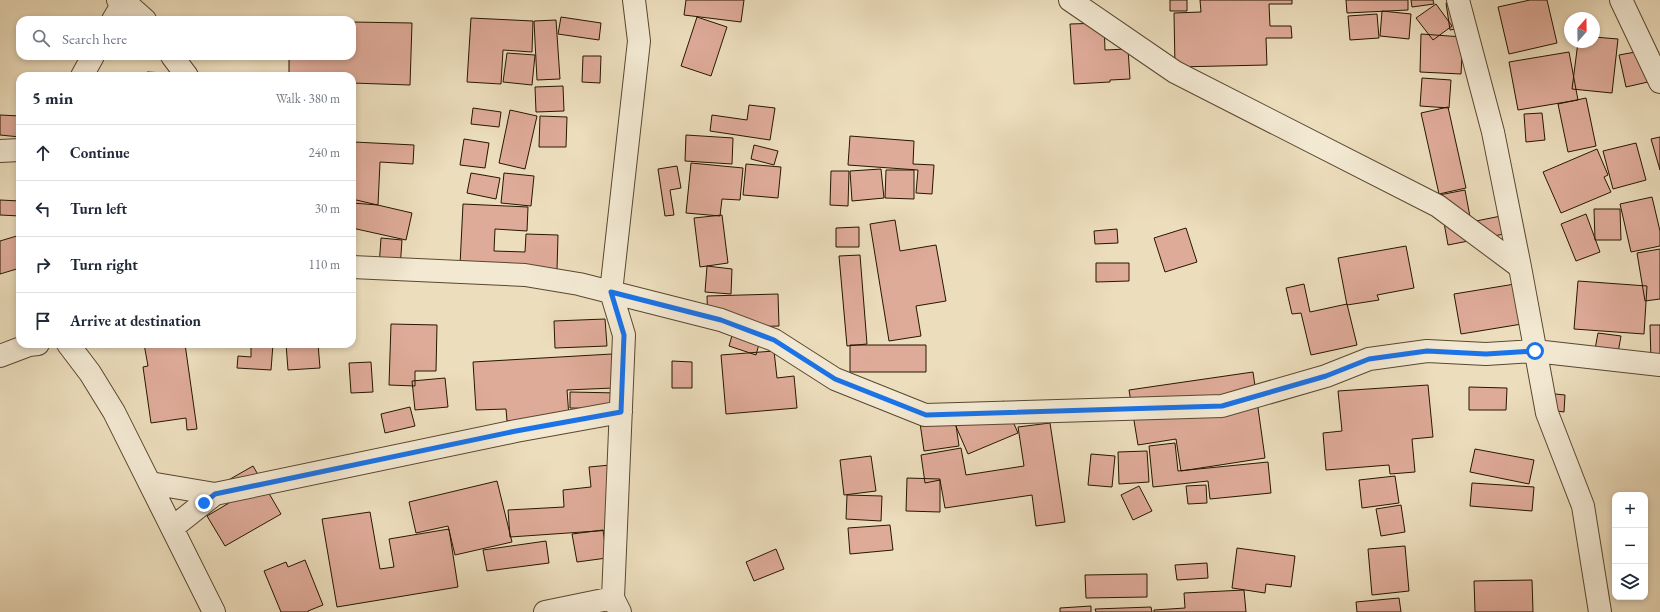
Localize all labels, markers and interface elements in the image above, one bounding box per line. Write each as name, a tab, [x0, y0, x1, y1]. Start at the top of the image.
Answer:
north arrow	[1564, 12, 1600, 48]
search box	[16, 16, 356, 60]
icon: search	[30, 27, 52, 49]
text: Search here	[62, 29, 127, 48]
text: 5 min	[32, 87, 73, 109]
text: Walk · 380 m	[276, 90, 340, 107]
icon: ahead	[32, 142, 54, 164]
text: Continue	[70, 143, 130, 162]
text: 240 m	[309, 144, 340, 161]
icon: left	[32, 198, 54, 220]
text: Turn left	[70, 199, 127, 218]
text: 30 m	[315, 200, 340, 217]
icon: right	[32, 254, 54, 276]
text: Turn right	[70, 255, 138, 274]
text: 110 m	[309, 256, 340, 273]
icon: arrive	[32, 310, 54, 332]
text: Arrive at destination	[70, 311, 201, 330]
route start	[1526, 342, 1544, 360]
map controls	[1612, 492, 1648, 600]
button: +	[1612, 492, 1648, 528]
route end	[195, 494, 213, 512]
button: −	[1612, 528, 1648, 564]
button: layers	[1612, 564, 1648, 600]

